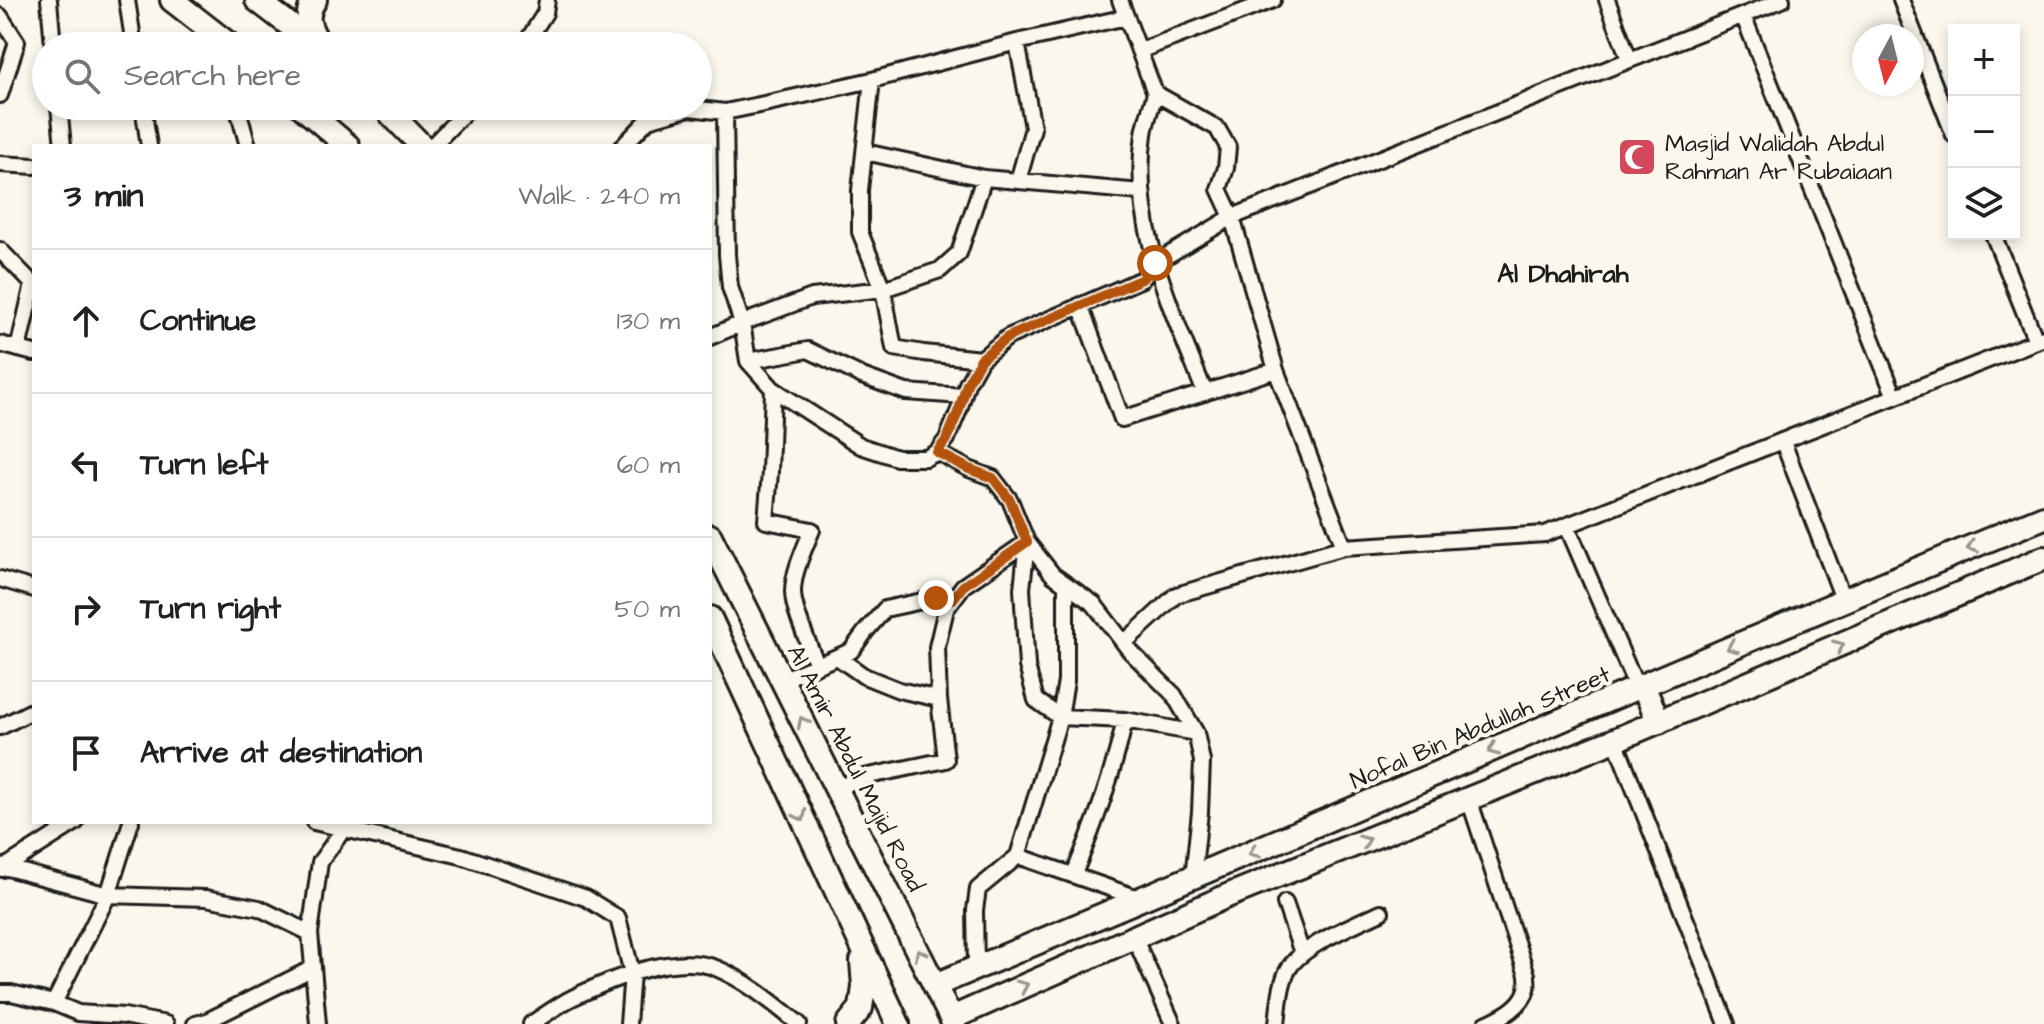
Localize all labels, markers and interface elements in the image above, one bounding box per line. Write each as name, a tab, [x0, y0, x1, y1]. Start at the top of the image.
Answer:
north arrow	[1852, 24, 1924, 96]
map controls	[1948, 24, 2020, 240]
button: +	[1948, 24, 2020, 96]
search box	[32, 32, 712, 120]
icon: search	[60, 54, 104, 98]
text: Search here	[124, 55, 301, 97]
button: −	[1948, 96, 2020, 168]
place label: Masjid Walidah Abdul Rahman Ar Rubaiaan	[1665, 127, 1892, 189]
mosque icon: Masjid Walidah Abdul Rahman Ar Rubaiaan	[1616, 136, 1658, 178]
button: layers	[1948, 168, 2020, 240]
text: 3 min	[64, 172, 144, 220]
text: Walk · 240 m	[518, 178, 680, 214]
route start	[1137, 245, 1173, 281]
district label: Al Dhahirah	[1497, 256, 1630, 292]
icon: ahead	[64, 299, 108, 343]
text: Continue	[140, 300, 256, 342]
text: 130 m	[616, 303, 680, 339]
icon: left	[64, 443, 108, 487]
text: Turn left	[140, 444, 268, 486]
text: 60 m	[617, 447, 680, 483]
one-way arrow	[1966, 537, 1980, 553]
route end	[918, 580, 954, 616]
icon: right	[64, 587, 108, 631]
text: Turn right	[140, 588, 281, 630]
text: 50 m	[615, 591, 680, 627]
one-way arrow	[1726, 638, 1740, 654]
street label: Al Amir Abdul Majid Road	[778, 639, 932, 898]
one-way arrow	[1830, 639, 1845, 655]
street label: Nofal Bin Abdullah Street	[1345, 658, 1616, 798]
one-way arrow	[797, 715, 813, 730]
icon: arrive	[64, 731, 108, 775]
text: Arrive at destination	[140, 732, 422, 774]
one-way arrow	[1487, 740, 1501, 756]
one-way arrow	[792, 807, 808, 822]
one-way arrow	[1357, 834, 1371, 850]
one-way arrow	[1248, 843, 1262, 859]
one-way arrow	[914, 947, 930, 962]
one-way arrow	[1015, 980, 1029, 996]

